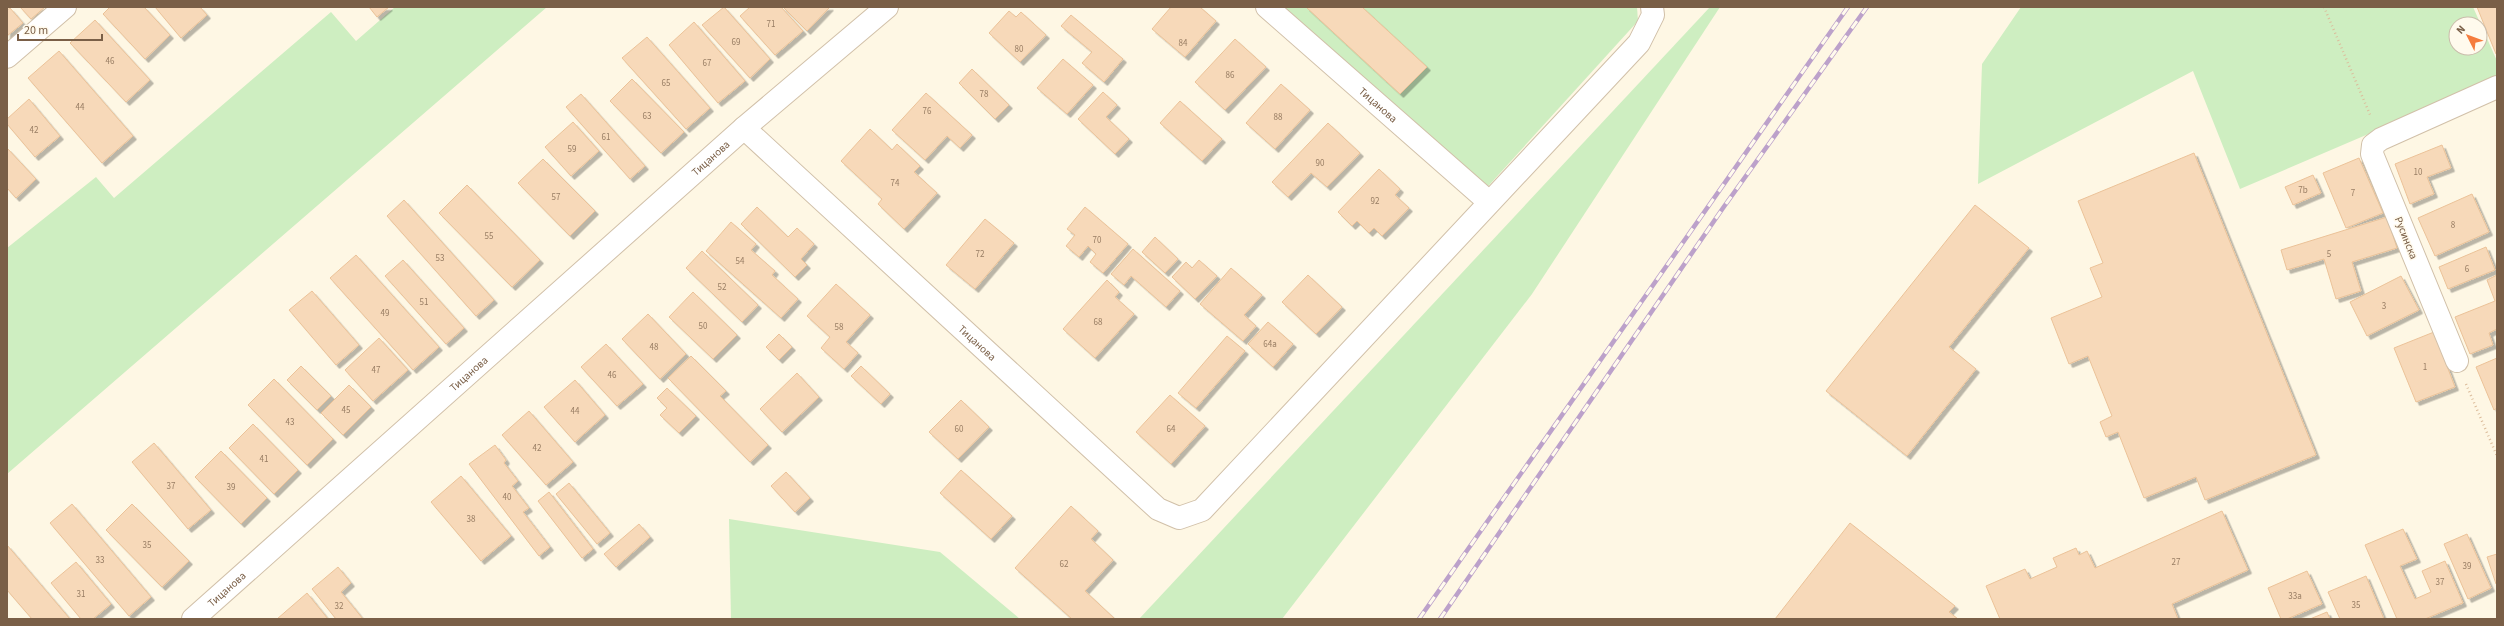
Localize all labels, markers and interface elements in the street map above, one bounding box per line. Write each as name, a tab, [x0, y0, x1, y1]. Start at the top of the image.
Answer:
scale bar	[18, 16, 102, 42]
north arrow	[2448, 16, 2488, 56]
house number: 71	[767, 18, 775, 31]
text: 20 m	[24, 22, 48, 39]
text: N	[2453, 22, 2469, 37]
house number: 69	[732, 36, 741, 49]
house number: 84	[1179, 37, 1188, 50]
house number: 80	[1015, 43, 1024, 56]
house number: 46	[106, 55, 115, 68]
house number: 67	[703, 57, 712, 70]
house number: 86	[1226, 69, 1235, 82]
house number: 65	[662, 77, 671, 90]
street label: Тицанова	[1356, 84, 1401, 126]
house number: 78	[980, 88, 989, 101]
house number: 44	[76, 101, 85, 114]
house number: 76	[923, 105, 932, 118]
house number: 63	[643, 110, 652, 123]
house number: 88	[1274, 111, 1283, 124]
house number: 42	[30, 124, 39, 137]
house number: 61	[602, 131, 610, 144]
street label: Тицанова	[688, 137, 733, 179]
house number: 59	[568, 143, 577, 156]
house number: 90	[1316, 157, 1325, 170]
house number: 10	[2414, 166, 2423, 179]
house number: 74	[891, 177, 900, 190]
house number: 7b	[2298, 184, 2308, 197]
house number: 7	[2351, 187, 2356, 200]
house number: 57	[552, 191, 561, 204]
house number: 92	[1371, 195, 1380, 208]
street label: Русинска	[2391, 214, 2421, 262]
house number: 8	[2451, 219, 2456, 232]
house number: 55	[485, 230, 494, 243]
house number: 70	[1093, 234, 1102, 247]
house number: 72	[976, 248, 985, 261]
house number: 5	[2327, 248, 2332, 261]
house number: 53	[436, 252, 445, 265]
house number: 54	[736, 255, 745, 268]
house number: 6	[2465, 263, 2470, 276]
house number: 52	[718, 281, 727, 294]
house number: 51	[420, 296, 428, 309]
house number: 3	[2382, 300, 2387, 313]
house number: 49	[381, 307, 390, 320]
house number: 68	[1094, 316, 1103, 329]
house number: 50	[699, 320, 708, 333]
house number: 58	[835, 321, 844, 334]
street label: Тицанова	[955, 321, 999, 364]
house number: 64a	[1263, 338, 1277, 351]
house number: 48	[650, 341, 659, 354]
street label: Тицанова	[446, 352, 491, 395]
house number: 1	[2423, 361, 2427, 374]
house number: 47	[372, 364, 381, 377]
house number: 46	[608, 369, 617, 382]
house number: 45	[342, 404, 351, 417]
house number: 44	[571, 405, 580, 418]
house number: 43	[286, 416, 295, 429]
house number: 60	[955, 423, 964, 436]
house number: 64	[1167, 423, 1176, 436]
house number: 42	[533, 442, 542, 455]
house number: 41	[260, 453, 268, 466]
house number: 37	[167, 480, 176, 493]
house number: 39	[227, 481, 236, 494]
house number: 40	[503, 491, 512, 504]
house number: 38	[467, 513, 476, 526]
house number: 35	[143, 539, 152, 552]
house number: 33	[96, 554, 105, 567]
house number: 27	[2172, 556, 2181, 569]
house number: 62	[1060, 558, 1069, 571]
house number: 39	[2463, 560, 2472, 573]
street label: Тицанова	[204, 568, 249, 610]
house number: 37	[2436, 576, 2445, 589]
house number: 31	[77, 588, 85, 601]
house number: 33a	[2288, 590, 2302, 603]
house number: 35	[2352, 599, 2361, 612]
house number: 32	[335, 600, 344, 613]

